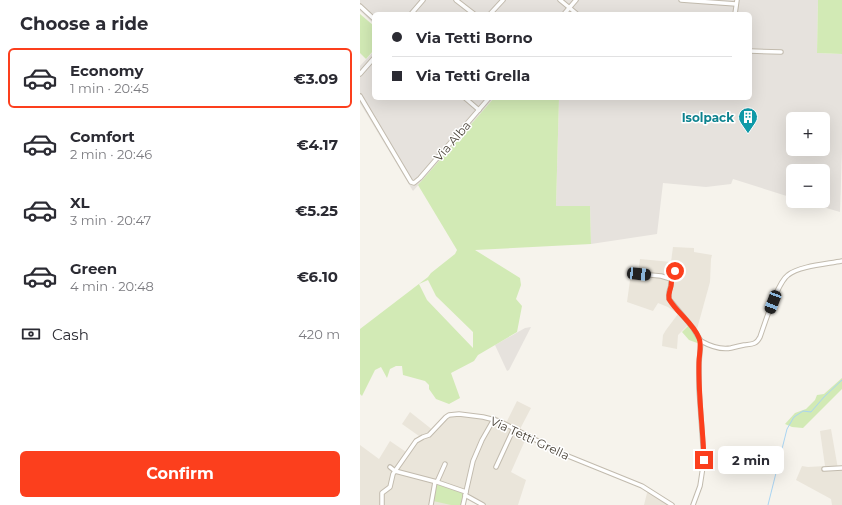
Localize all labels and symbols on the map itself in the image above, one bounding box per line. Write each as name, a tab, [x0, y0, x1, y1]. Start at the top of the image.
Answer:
building icon: Isolpack	[737, 106, 759, 134]
place label: Isolpack	[682, 110, 734, 125]
street label: Via Alba	[430, 118, 474, 164]
route start	[666, 262, 684, 280]
car	[626, 267, 652, 281]
car	[763, 289, 783, 315]
street label: Via Tetti Grella	[488, 413, 572, 463]
callout: 2 min	[718, 446, 784, 474]
route end	[695, 451, 713, 469]

